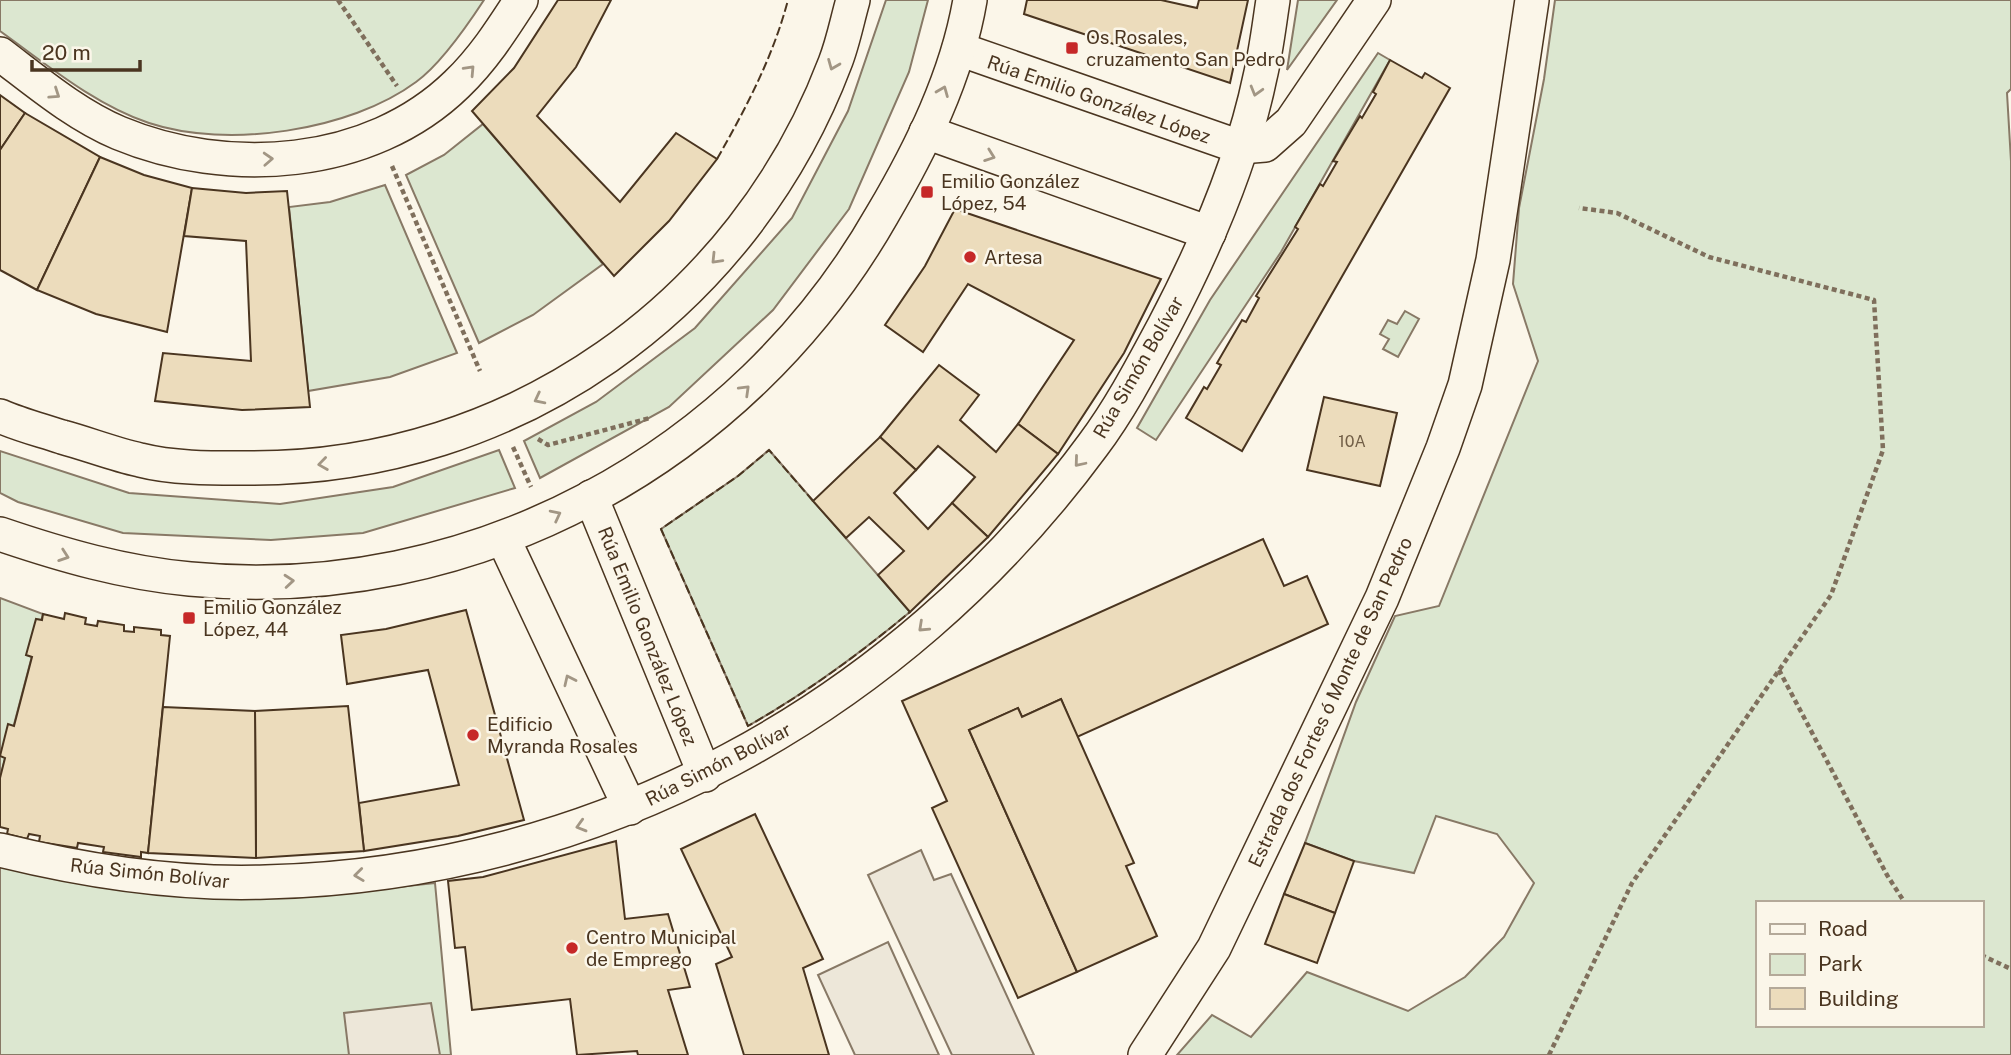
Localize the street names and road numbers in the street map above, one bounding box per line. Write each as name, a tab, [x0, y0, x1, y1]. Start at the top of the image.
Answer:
street label: Rúa Emilio González López	[985, 50, 1213, 148]
street label: Rúa Simón Bolívar	[1088, 292, 1188, 442]
street label: Rúa Emilio González López	[594, 523, 702, 749]
street label: Estrada dos Fortes ó Monte de San Pedro	[1244, 533, 1416, 871]
street label: Rúa Simón Bolívar	[642, 718, 794, 810]
street label: Rúa Simón Bolívar	[69, 854, 231, 892]

